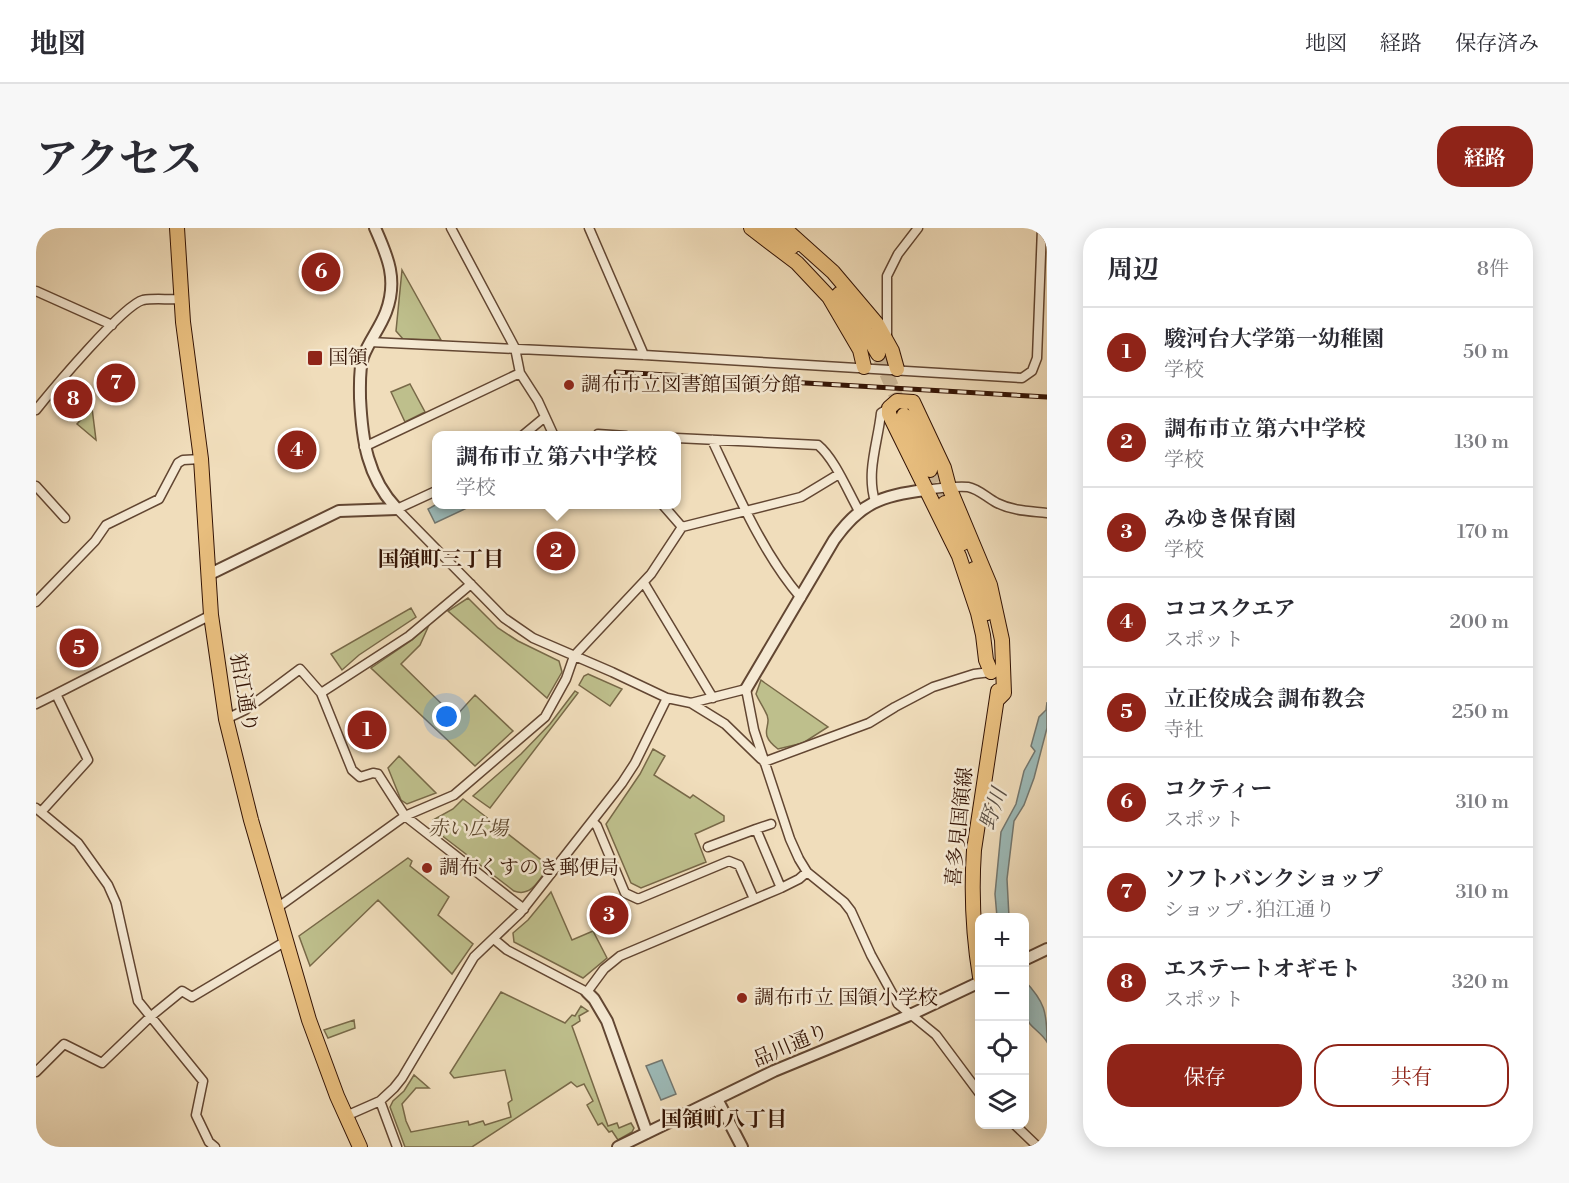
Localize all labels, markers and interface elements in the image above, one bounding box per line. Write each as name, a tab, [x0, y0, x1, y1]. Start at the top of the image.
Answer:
text: 地図	[30, 27, 86, 62]
text: 地図	[1305, 31, 1347, 57]
text: 経路	[1380, 31, 1422, 57]
text: 保存済み	[1455, 31, 1539, 57]
button: 経路	[1437, 126, 1533, 187]
text: アクセス	[36, 134, 203, 187]
pin: 6	[302, 250, 340, 294]
text: 周辺	[1107, 254, 1159, 286]
text: 8件	[1477, 257, 1509, 282]
text: 駿河台大学第一幼稚園	[1164, 326, 1384, 353]
text: 1	[1122, 340, 1131, 365]
text: 50 m	[1463, 340, 1509, 365]
place label: 国領	[328, 346, 368, 371]
marker: 国領	[306, 349, 324, 367]
text: 学校	[1164, 358, 1204, 383]
pin: 7	[96, 360, 136, 406]
place label: 調布市立図書館国領分館	[581, 373, 801, 398]
pin: 8	[54, 376, 93, 422]
marker: 調布市立図書館国領分館	[562, 378, 576, 392]
text: 調布市立 第六中学校	[1164, 416, 1366, 443]
pin: 4	[278, 428, 316, 472]
text: 2	[1120, 430, 1133, 455]
text: 130 m	[1454, 430, 1509, 455]
popup	[432, 431, 681, 509]
text: 調布市立 第六中学校	[456, 444, 657, 471]
text: 学校	[1164, 448, 1204, 473]
text: 学校	[456, 476, 496, 501]
text: みゆき保育園	[1164, 506, 1296, 533]
text: 3	[1120, 520, 1133, 545]
text: 170 m	[1457, 520, 1509, 545]
pin: 2	[536, 528, 576, 574]
text: 学校	[1164, 538, 1204, 563]
district label: 国領町三丁目	[378, 547, 504, 573]
text: ココスクエア	[1164, 596, 1296, 623]
text: 4	[1120, 610, 1133, 635]
text: 200 m	[1449, 610, 1509, 635]
pin: 5	[60, 626, 99, 670]
text: スポット	[1164, 628, 1244, 653]
street label: 狛江通り	[224, 651, 262, 735]
text: 立正佼成会 調布教会	[1164, 686, 1366, 713]
text: 5	[1120, 700, 1133, 725]
text: 250 m	[1452, 700, 1509, 725]
your location	[432, 702, 461, 731]
pin: 1	[348, 708, 386, 752]
text: 寺社	[1164, 718, 1204, 743]
street label: 喜多見国領線	[941, 766, 979, 888]
text: コクティー	[1164, 776, 1272, 803]
water label: 野川	[975, 783, 1014, 833]
text: 6	[1120, 790, 1133, 815]
text: 310 m	[1456, 790, 1509, 815]
text: スポット	[1164, 808, 1244, 833]
park label: 赤い広場	[428, 817, 510, 842]
place label: 調布くすのき郵便局	[439, 856, 619, 881]
marker: 調布くすのき郵便局	[420, 861, 434, 875]
text: ソフトバンクショップ	[1164, 866, 1383, 893]
text: 7	[1121, 880, 1132, 905]
text: 310 m	[1456, 880, 1509, 905]
pin: 3	[590, 892, 628, 938]
text: ショップ · 狛江通り	[1164, 898, 1335, 923]
map controls	[975, 913, 1029, 1129]
button: +	[975, 913, 1029, 967]
text: エステートオギモト	[1164, 956, 1361, 983]
button: −	[975, 967, 1029, 1021]
text: 8	[1120, 970, 1133, 995]
text: 320 m	[1452, 970, 1509, 995]
place label: 調布市立 国領小学校	[754, 986, 938, 1011]
text: スポット	[1164, 988, 1244, 1013]
marker: 調布市立 国領小学校	[735, 991, 749, 1005]
street label: 品川通り	[749, 1019, 833, 1073]
button: locate	[975, 1021, 1029, 1075]
button: 保存	[1107, 1044, 1302, 1107]
button: 共有	[1314, 1044, 1509, 1107]
button: layers	[975, 1075, 1029, 1129]
district label: 国領町八丁目	[661, 1107, 787, 1133]

